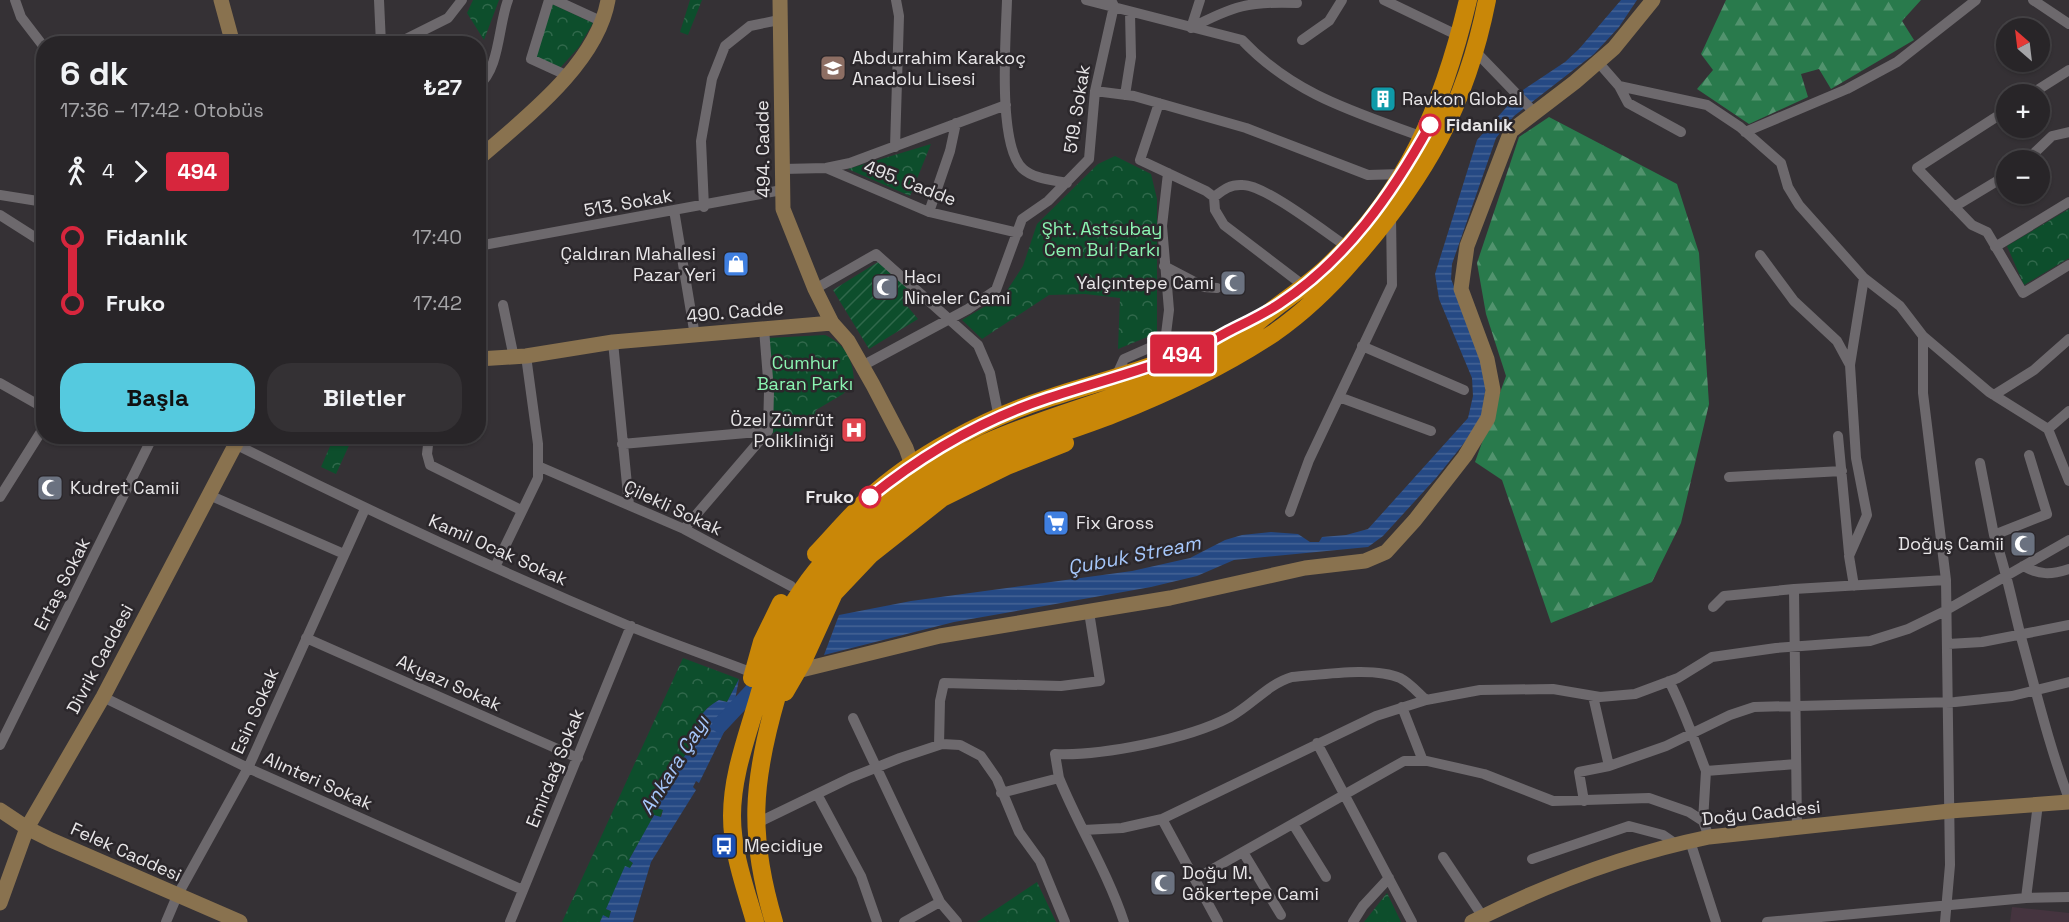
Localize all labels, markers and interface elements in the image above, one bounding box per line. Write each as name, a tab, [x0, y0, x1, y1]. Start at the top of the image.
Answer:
north arrow	[1996, 18, 2050, 72]
map controls	[1996, 18, 2050, 204]
place label: Abdurrahim Karakoç Anadolu Lisesi	[852, 46, 1026, 90]
text: 6 dk	[60, 53, 128, 95]
school or university icon: Abdurrahim Karakoç Anadolu Lisesi	[818, 53, 848, 83]
street label: 519. Sokak	[1058, 63, 1095, 155]
text: ₺27	[423, 73, 462, 101]
building icon: Ravkon Global	[1368, 84, 1398, 114]
button: +	[1996, 84, 2050, 138]
place label: Ravkon Global	[1402, 87, 1523, 110]
text: 17:36 – 17:42 · Otobüs	[60, 97, 264, 123]
street label: 494. Cadde	[750, 100, 775, 198]
place label: Fidanlık	[1446, 113, 1513, 136]
marker: Fidanlık	[1419, 114, 1441, 136]
button: −	[1996, 150, 2050, 204]
street label: 495. Cadde	[861, 154, 960, 211]
icon: walk	[60, 155, 93, 188]
icon: forward	[124, 155, 157, 188]
text: 4	[102, 158, 115, 184]
text: 494	[178, 158, 217, 185]
street label: 513. Sokak	[582, 183, 674, 222]
park label: Şht. Astsubay Cem Bul Parkı	[1042, 217, 1162, 261]
text: Fidanlık	[106, 223, 188, 251]
text: 17:40	[412, 224, 462, 250]
place label: Çaldıran Mahallesi Pazar Yeri	[561, 242, 716, 286]
shop icon: Çaldıran Mahallesi Pazar Yeri	[721, 249, 751, 279]
place label: Hacı Nineler Cami	[904, 265, 1010, 309]
mosque icon: Yalçıntepe Cami	[1218, 268, 1248, 298]
place label: Yalçıntepe Cami	[1076, 271, 1214, 294]
mosque icon: Hacı Nineler Cami	[870, 272, 900, 302]
text: Fruko	[106, 289, 165, 317]
text: 17:42	[413, 290, 462, 316]
street label: 490. Cadde	[685, 296, 785, 327]
line badge: 494	[1148, 334, 1216, 374]
text: 494	[1162, 341, 1202, 368]
park label: Cumhur Baran Parkı	[757, 351, 853, 395]
button: Başla	[60, 363, 255, 432]
button: Biletler	[267, 363, 462, 432]
place label: Özel Zümrüt Polikliniği	[730, 408, 834, 452]
hospital icon: Özel Zümrüt Polikliniği	[839, 415, 869, 445]
mosque icon: Kudret Camii	[35, 473, 65, 503]
street label: Çilekli Sokak	[620, 475, 726, 540]
place label: Kudret Camii	[70, 476, 179, 499]
place label: Fruko	[806, 485, 854, 508]
marker: Fruko	[859, 486, 881, 508]
supermarket icon: Fix Gross	[1041, 508, 1071, 538]
street label: Kamil Ocak Sokak	[425, 509, 571, 591]
place label: Fix Gross	[1076, 511, 1154, 534]
water label: Çubuk Stream	[1065, 529, 1204, 581]
mosque icon: Doğuş Camii	[2008, 529, 2038, 559]
place label: Doğuş Camii	[1898, 532, 2004, 555]
street label: Ertaş Sokak	[28, 533, 95, 634]
street label: Divrik Caddesi	[61, 600, 138, 718]
street label: Akyazı Sokak	[393, 649, 506, 716]
street label: Esin Sokak	[225, 664, 284, 757]
street label: Emirdağ Sokak	[520, 705, 589, 831]
water label: Ankara Çayı	[633, 710, 715, 819]
street label: Alınteri Sokak	[260, 746, 377, 815]
street label: Doğu Caddesi	[1700, 795, 1822, 830]
street label: Felek Caddesi	[67, 817, 185, 886]
bus stop icon: Mecidiye	[709, 831, 739, 861]
place label: Mecidiye	[744, 834, 823, 857]
place label: Doğu M. Gökertepe Cami	[1182, 861, 1319, 905]
mosque icon: Doğu M. Gökertepe Cami	[1148, 868, 1178, 898]

